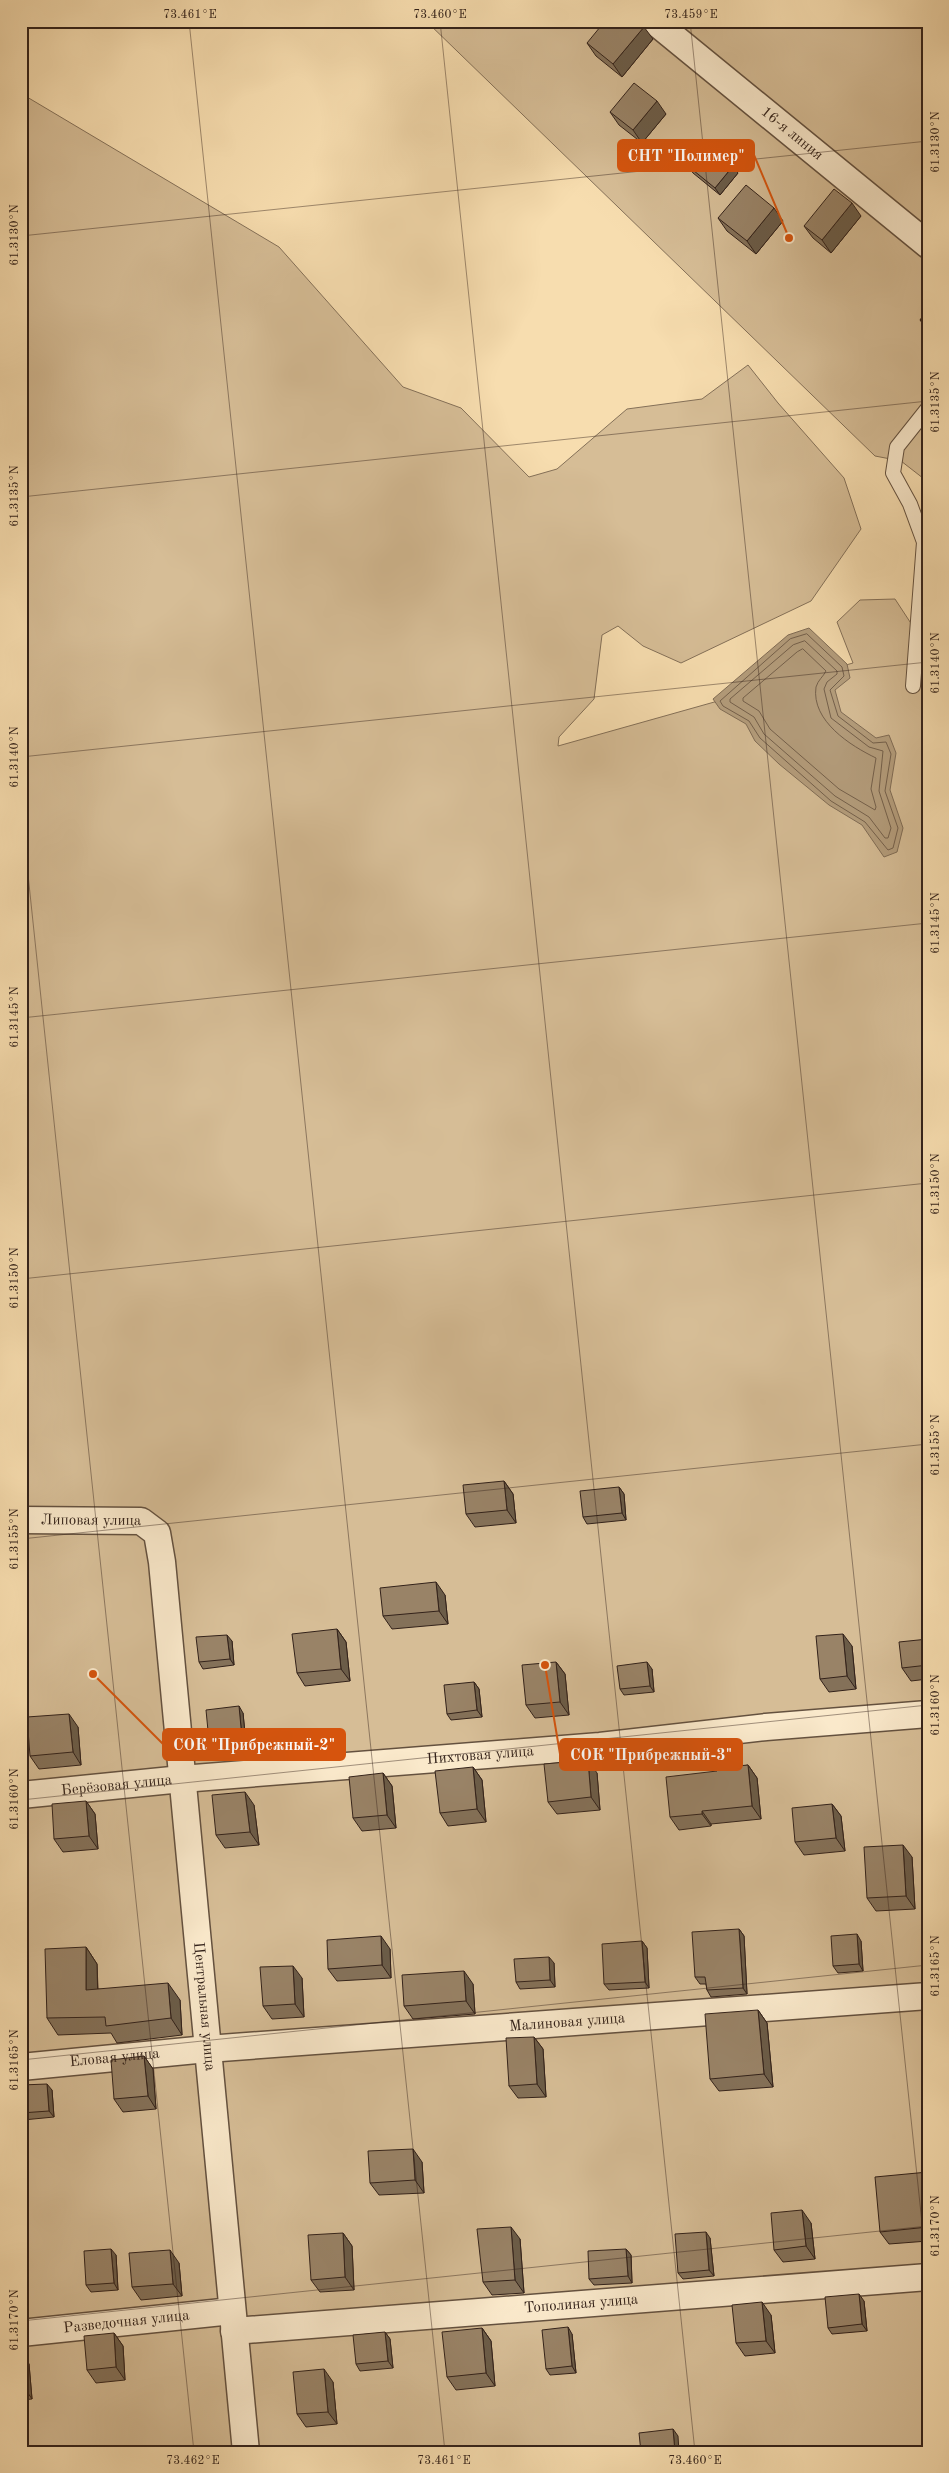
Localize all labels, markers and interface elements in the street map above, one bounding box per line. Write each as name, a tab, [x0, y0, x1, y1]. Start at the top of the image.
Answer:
text: 73.459°E	[664, 8, 718, 21]
text: 73.461°E	[163, 9, 217, 21]
text: 73.460°E	[413, 9, 467, 21]
street label: 16-я линия	[758, 104, 826, 163]
text: 61.3130°N	[930, 111, 942, 173]
callout: СНТ "Полимер"	[618, 140, 754, 171]
text: СНТ "Полимер"	[628, 149, 744, 165]
text: 61.3130°N	[9, 204, 21, 266]
text: 61.3135°N	[929, 371, 942, 433]
text: 61.3135°N	[8, 465, 21, 527]
text: 61.3140°N	[930, 632, 942, 694]
text: 61.3140°N	[9, 726, 21, 788]
text: 61.3145°N	[929, 892, 942, 954]
text: 61.3145°N	[8, 986, 21, 1048]
text: 61.3150°N	[929, 1153, 942, 1215]
text: 61.3150°N	[8, 1247, 21, 1309]
text: 61.3155°N	[929, 1414, 942, 1476]
text: 61.3155°N	[8, 1508, 21, 1570]
street label: Липовая улица	[41, 1513, 142, 1529]
text: 61.3160°N	[930, 1674, 942, 1736]
callout: СОК "Прибрежный-2"	[163, 1729, 345, 1760]
text: СОК "Прибрежный-2"	[173, 1738, 335, 1754]
callout: СОК "Прибрежный-3"	[560, 1739, 742, 1770]
street label: Пихтовая улица	[426, 1744, 535, 1767]
text: СОК "Прибрежный-3"	[570, 1748, 732, 1764]
text: 61.3160°N	[9, 1768, 21, 1830]
street label: Берёзовая улица	[60, 1772, 173, 1798]
text: 61.3165°N	[929, 1935, 942, 1997]
street label: Центральная улица	[190, 1942, 218, 2072]
street label: Малиновая улица	[509, 2011, 626, 2034]
text: 61.3165°N	[8, 2029, 21, 2091]
street label: Еловая улица	[69, 2046, 161, 2070]
text: 61.3170°N	[930, 2195, 942, 2257]
text: 61.3170°N	[9, 2289, 21, 2351]
street label: Тополиная улица	[523, 2292, 639, 2316]
street label: Разведочная улица	[63, 2308, 191, 2336]
text: 73.462°E	[166, 2455, 220, 2467]
text: 73.461°E	[417, 2455, 471, 2467]
text: 73.460°E	[668, 2455, 722, 2467]

